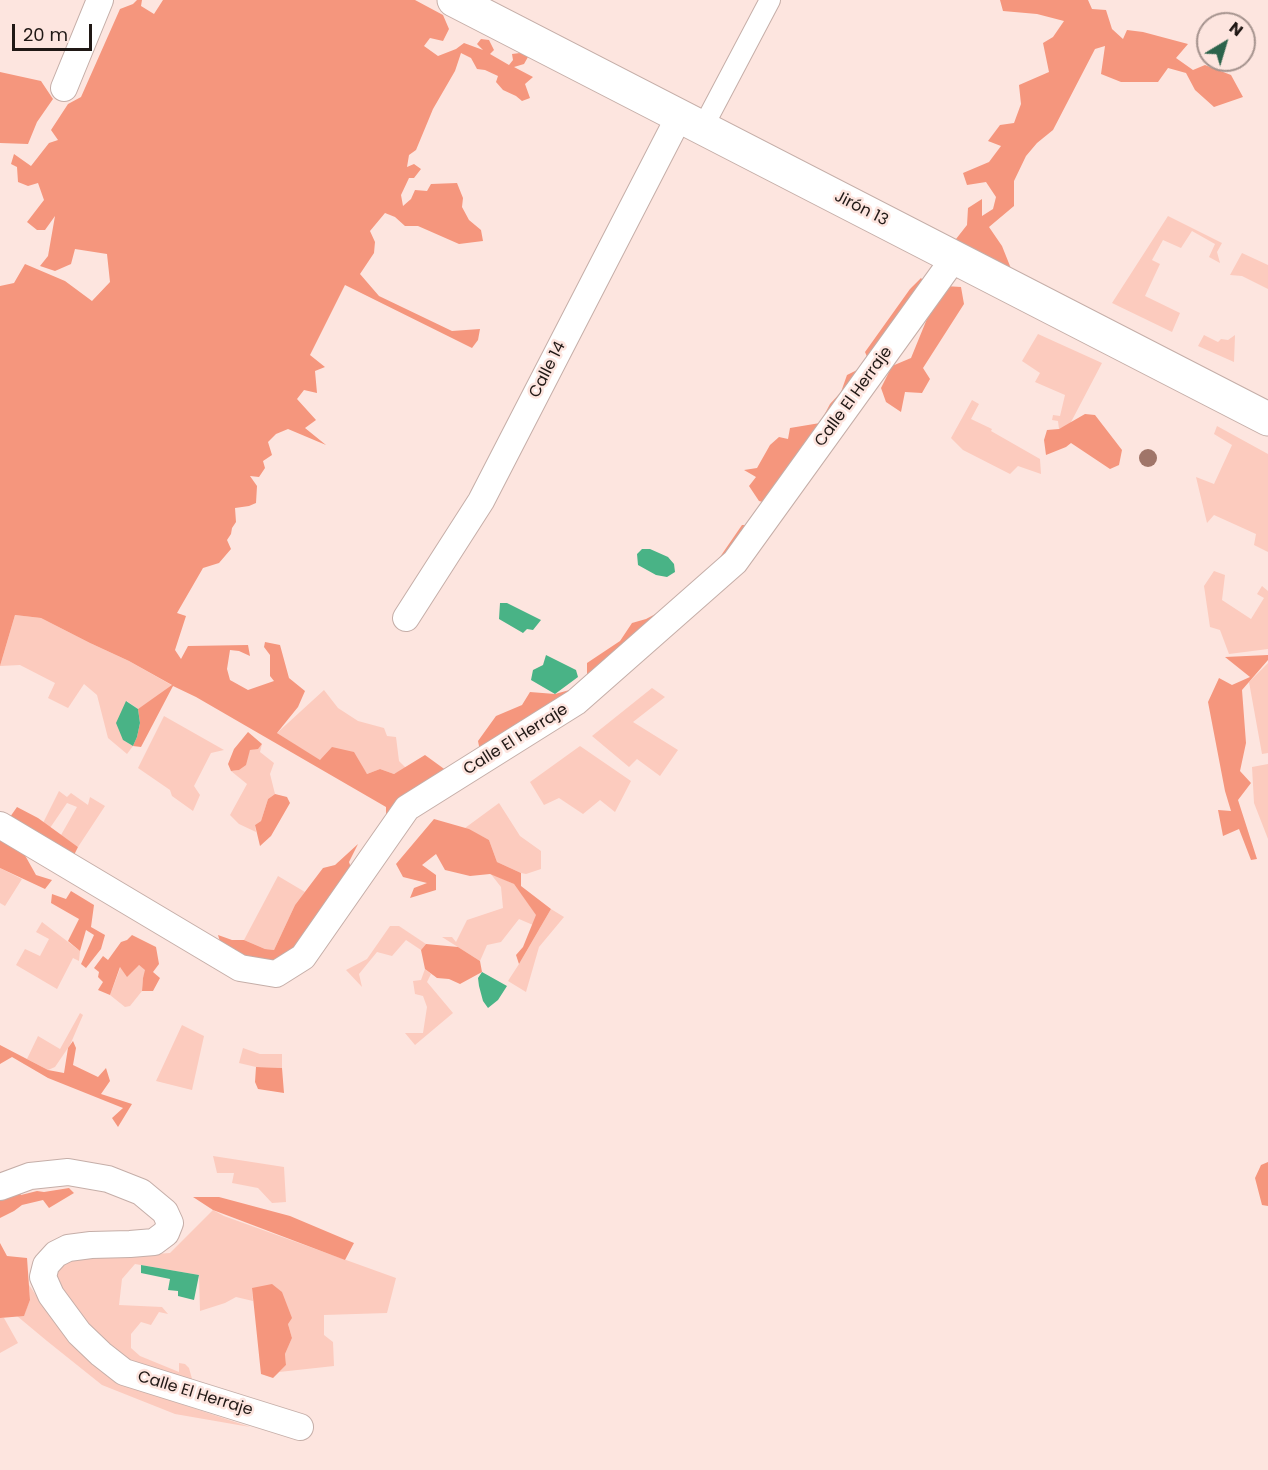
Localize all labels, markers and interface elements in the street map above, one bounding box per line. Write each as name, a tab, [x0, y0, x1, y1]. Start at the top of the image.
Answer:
scale bar	[15, 12, 94, 50]
north arrow	[1196, 12, 1256, 72]
text: N	[1224, 16, 1248, 42]
text: 20 m	[23, 22, 68, 47]
street label: Jirón 13	[831, 187, 891, 231]
street label: Calle 14	[526, 339, 570, 401]
street label: Calle El Herraje	[811, 343, 897, 451]
street label: Calle El Herraje	[460, 700, 572, 780]
street label: Calle El Herraje	[135, 1367, 255, 1421]

